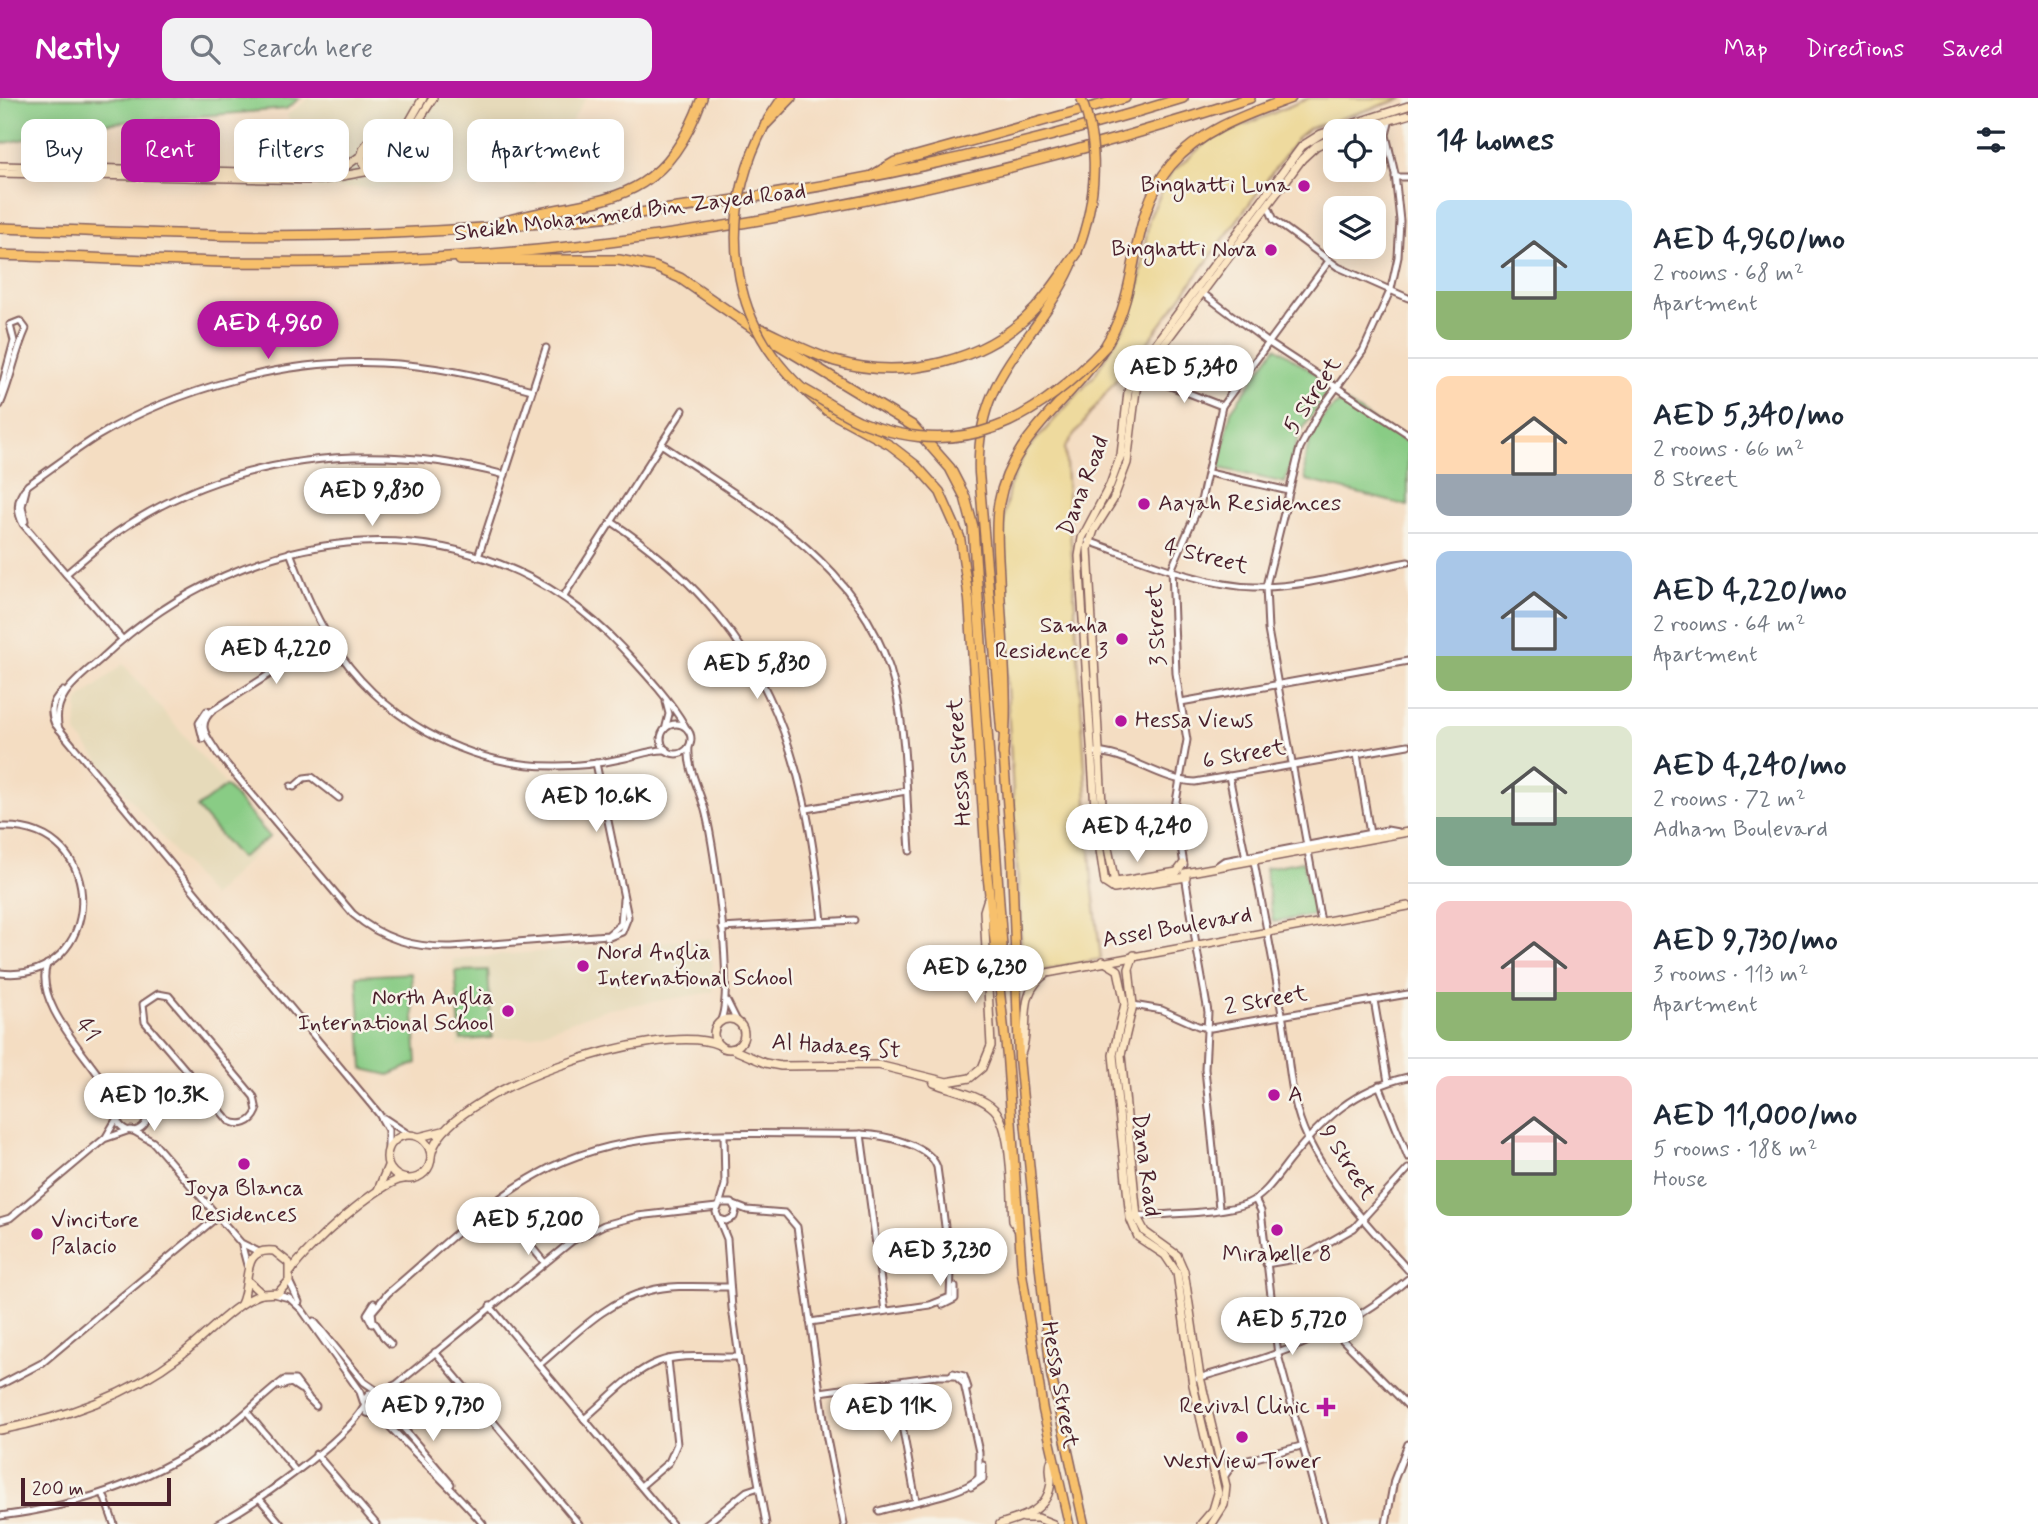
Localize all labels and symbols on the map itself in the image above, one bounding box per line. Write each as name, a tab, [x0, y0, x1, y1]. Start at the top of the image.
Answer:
place label: Binghatti Luna	[1141, 171, 1290, 203]
street label: Sheikh Mohammed Bin Zayed Road	[452, 177, 808, 249]
marker: Binghatti Luna	[1296, 178, 1312, 194]
place label: Binghatti Nova	[1111, 235, 1257, 267]
marker: Binghatti Nova	[1263, 242, 1279, 258]
pin: AED 4,960	[188, 302, 348, 361]
pin: AED 5,340	[1104, 345, 1264, 405]
street label: 5 Street	[1277, 351, 1349, 440]
street label: Dana Road	[1051, 432, 1117, 540]
pin: AED 9,830	[292, 468, 452, 528]
place label: Aayah Residences	[1158, 489, 1341, 519]
marker: Aayah Residences	[1136, 496, 1152, 512]
street label: 4 Street	[1161, 532, 1252, 582]
street label: 3 Street	[1140, 583, 1174, 667]
place label: Samha Residence 3	[995, 611, 1108, 667]
pin: AED 4,220	[196, 626, 356, 686]
marker: Samha Residence 3	[1114, 631, 1130, 647]
pin: AED 5,830	[677, 642, 837, 701]
street label: Hessa Street	[941, 696, 979, 827]
place label: Hessa Views	[1135, 706, 1253, 736]
marker: Hessa Views	[1113, 713, 1129, 729]
street label: 6 Street	[1200, 733, 1288, 777]
pin: AED 10.6K	[516, 774, 676, 834]
pin: AED 4,240	[1057, 804, 1217, 864]
street label: Assel Boulevard	[1100, 900, 1254, 956]
place label: Nord Anglia International School	[597, 938, 793, 994]
pin: AED 6,230	[895, 946, 1055, 1005]
marker: Nord Anglia International School	[575, 958, 591, 974]
street label: 2 Street	[1222, 979, 1310, 1023]
place label: North Anglia International School	[298, 983, 494, 1039]
marker: North Anglia International School	[500, 1003, 516, 1019]
street label: 41	[68, 1012, 106, 1048]
street label: Al Hadaeq St	[771, 1028, 902, 1066]
pin: AED 10.3K	[74, 1074, 234, 1133]
place label: A	[1288, 1080, 1303, 1110]
marker: A	[1266, 1087, 1282, 1103]
street label: Dana Road	[1124, 1111, 1166, 1219]
street label: 9 Street	[1312, 1120, 1383, 1207]
marker: Joya Blanca Residences	[236, 1156, 252, 1172]
place label: Joya Blanca Residences	[184, 1174, 304, 1230]
pin: AED 5,200	[448, 1198, 608, 1257]
place label: Vincitore Palacio	[51, 1206, 139, 1262]
marker: Mirabelle 8	[1269, 1222, 1285, 1238]
marker: Vincitore Palacio	[29, 1226, 45, 1242]
pin: AED 3,230	[860, 1228, 1020, 1288]
place label: Mirabelle 8	[1222, 1240, 1332, 1270]
pin: AED 5,720	[1212, 1298, 1372, 1357]
street label: Hessa Street	[1033, 1319, 1085, 1451]
pin: AED 9,730	[353, 1384, 513, 1443]
pin: AED 11K	[826, 1384, 956, 1444]
place label: Revival Clinic	[1179, 1392, 1310, 1422]
marker: Revival Clinic	[1316, 1397, 1336, 1417]
marker: WestView Tower	[1234, 1429, 1250, 1445]
place label: WestView Tower	[1163, 1447, 1321, 1477]
scale bar	[21, 1475, 172, 1507]

